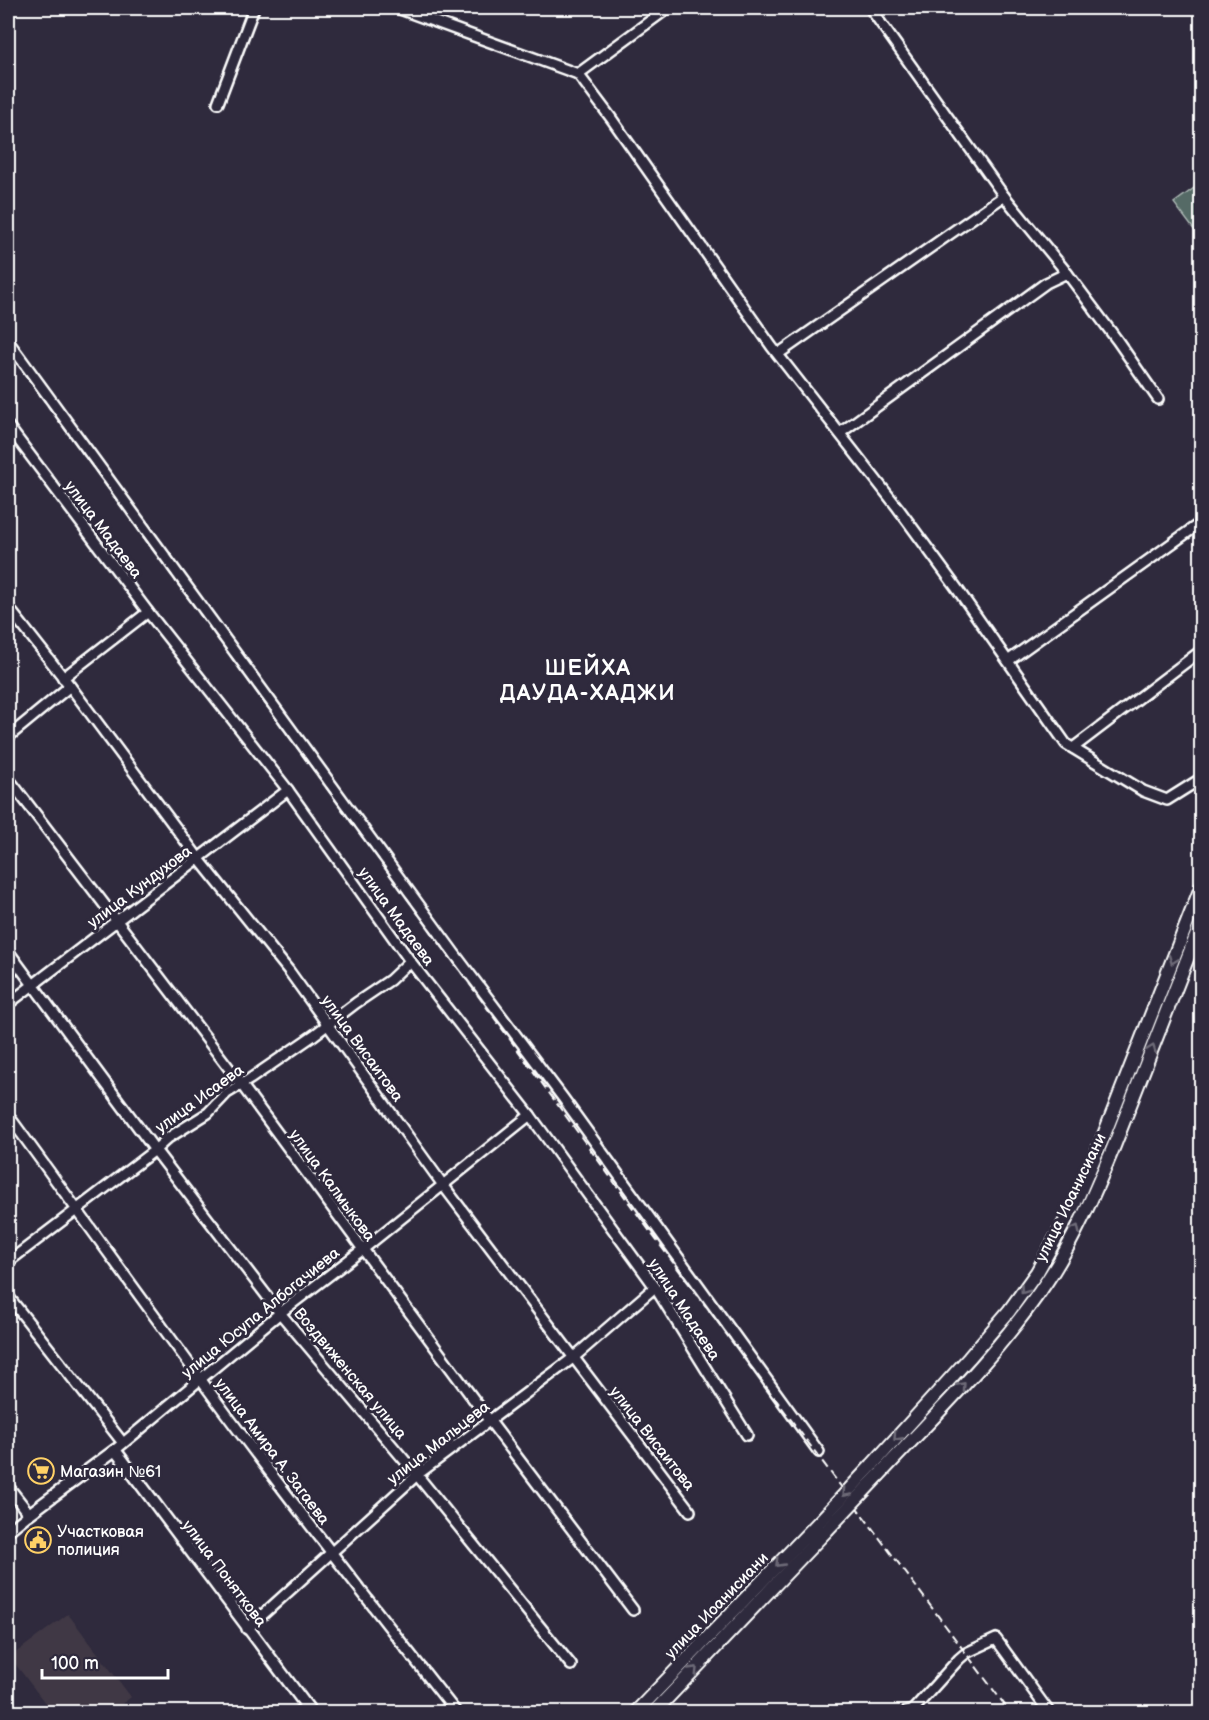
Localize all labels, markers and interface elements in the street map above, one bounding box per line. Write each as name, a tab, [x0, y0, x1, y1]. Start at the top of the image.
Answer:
street label: улица Мадаева	[60, 477, 146, 583]
district label: ШЕЙХА ДАУДА-ХАДЖИ	[500, 653, 676, 707]
street label: улица Кундухова	[84, 841, 196, 933]
street label: улица Мадаева	[354, 864, 438, 970]
one-way arrow	[1168, 953, 1180, 964]
street label: улица Висаитова	[317, 992, 407, 1106]
one-way arrow	[1145, 1045, 1158, 1055]
street label: улица Исаева	[152, 1061, 248, 1138]
street label: улица Калмыкова	[285, 1126, 379, 1246]
street label: улица Иоанисиани	[1032, 1130, 1111, 1265]
one-way arrow	[1069, 1224, 1081, 1235]
street label: улица Юсупа Албогачиева	[178, 1243, 344, 1383]
street label: улица Мадаева	[644, 1255, 724, 1365]
one-way arrow	[1020, 1283, 1031, 1294]
street label: Воздвиженская улица	[289, 1305, 411, 1444]
street label: улица Амира А. Загаева	[210, 1375, 333, 1529]
one-way arrow	[954, 1382, 965, 1393]
street label: улица Висаитова	[605, 1383, 699, 1495]
street label: улица Мальцева	[384, 1397, 494, 1489]
one-way arrow	[893, 1430, 904, 1441]
supermarket icon: Магазин №61	[26, 1456, 56, 1486]
place label: Магазин №61	[60, 1463, 161, 1482]
one-way arrow	[842, 1486, 853, 1496]
street label: улица Поняткова	[177, 1517, 270, 1631]
place label: Участковая полиция	[57, 1523, 144, 1560]
public building icon: Участковая полиция	[23, 1525, 53, 1555]
street label: улица Иоанисиани	[661, 1549, 773, 1663]
one-way arrow	[776, 1555, 787, 1566]
scale bar	[42, 1642, 168, 1680]
text: 100 m	[51, 1653, 99, 1674]
one-way arrow	[687, 1666, 698, 1677]

